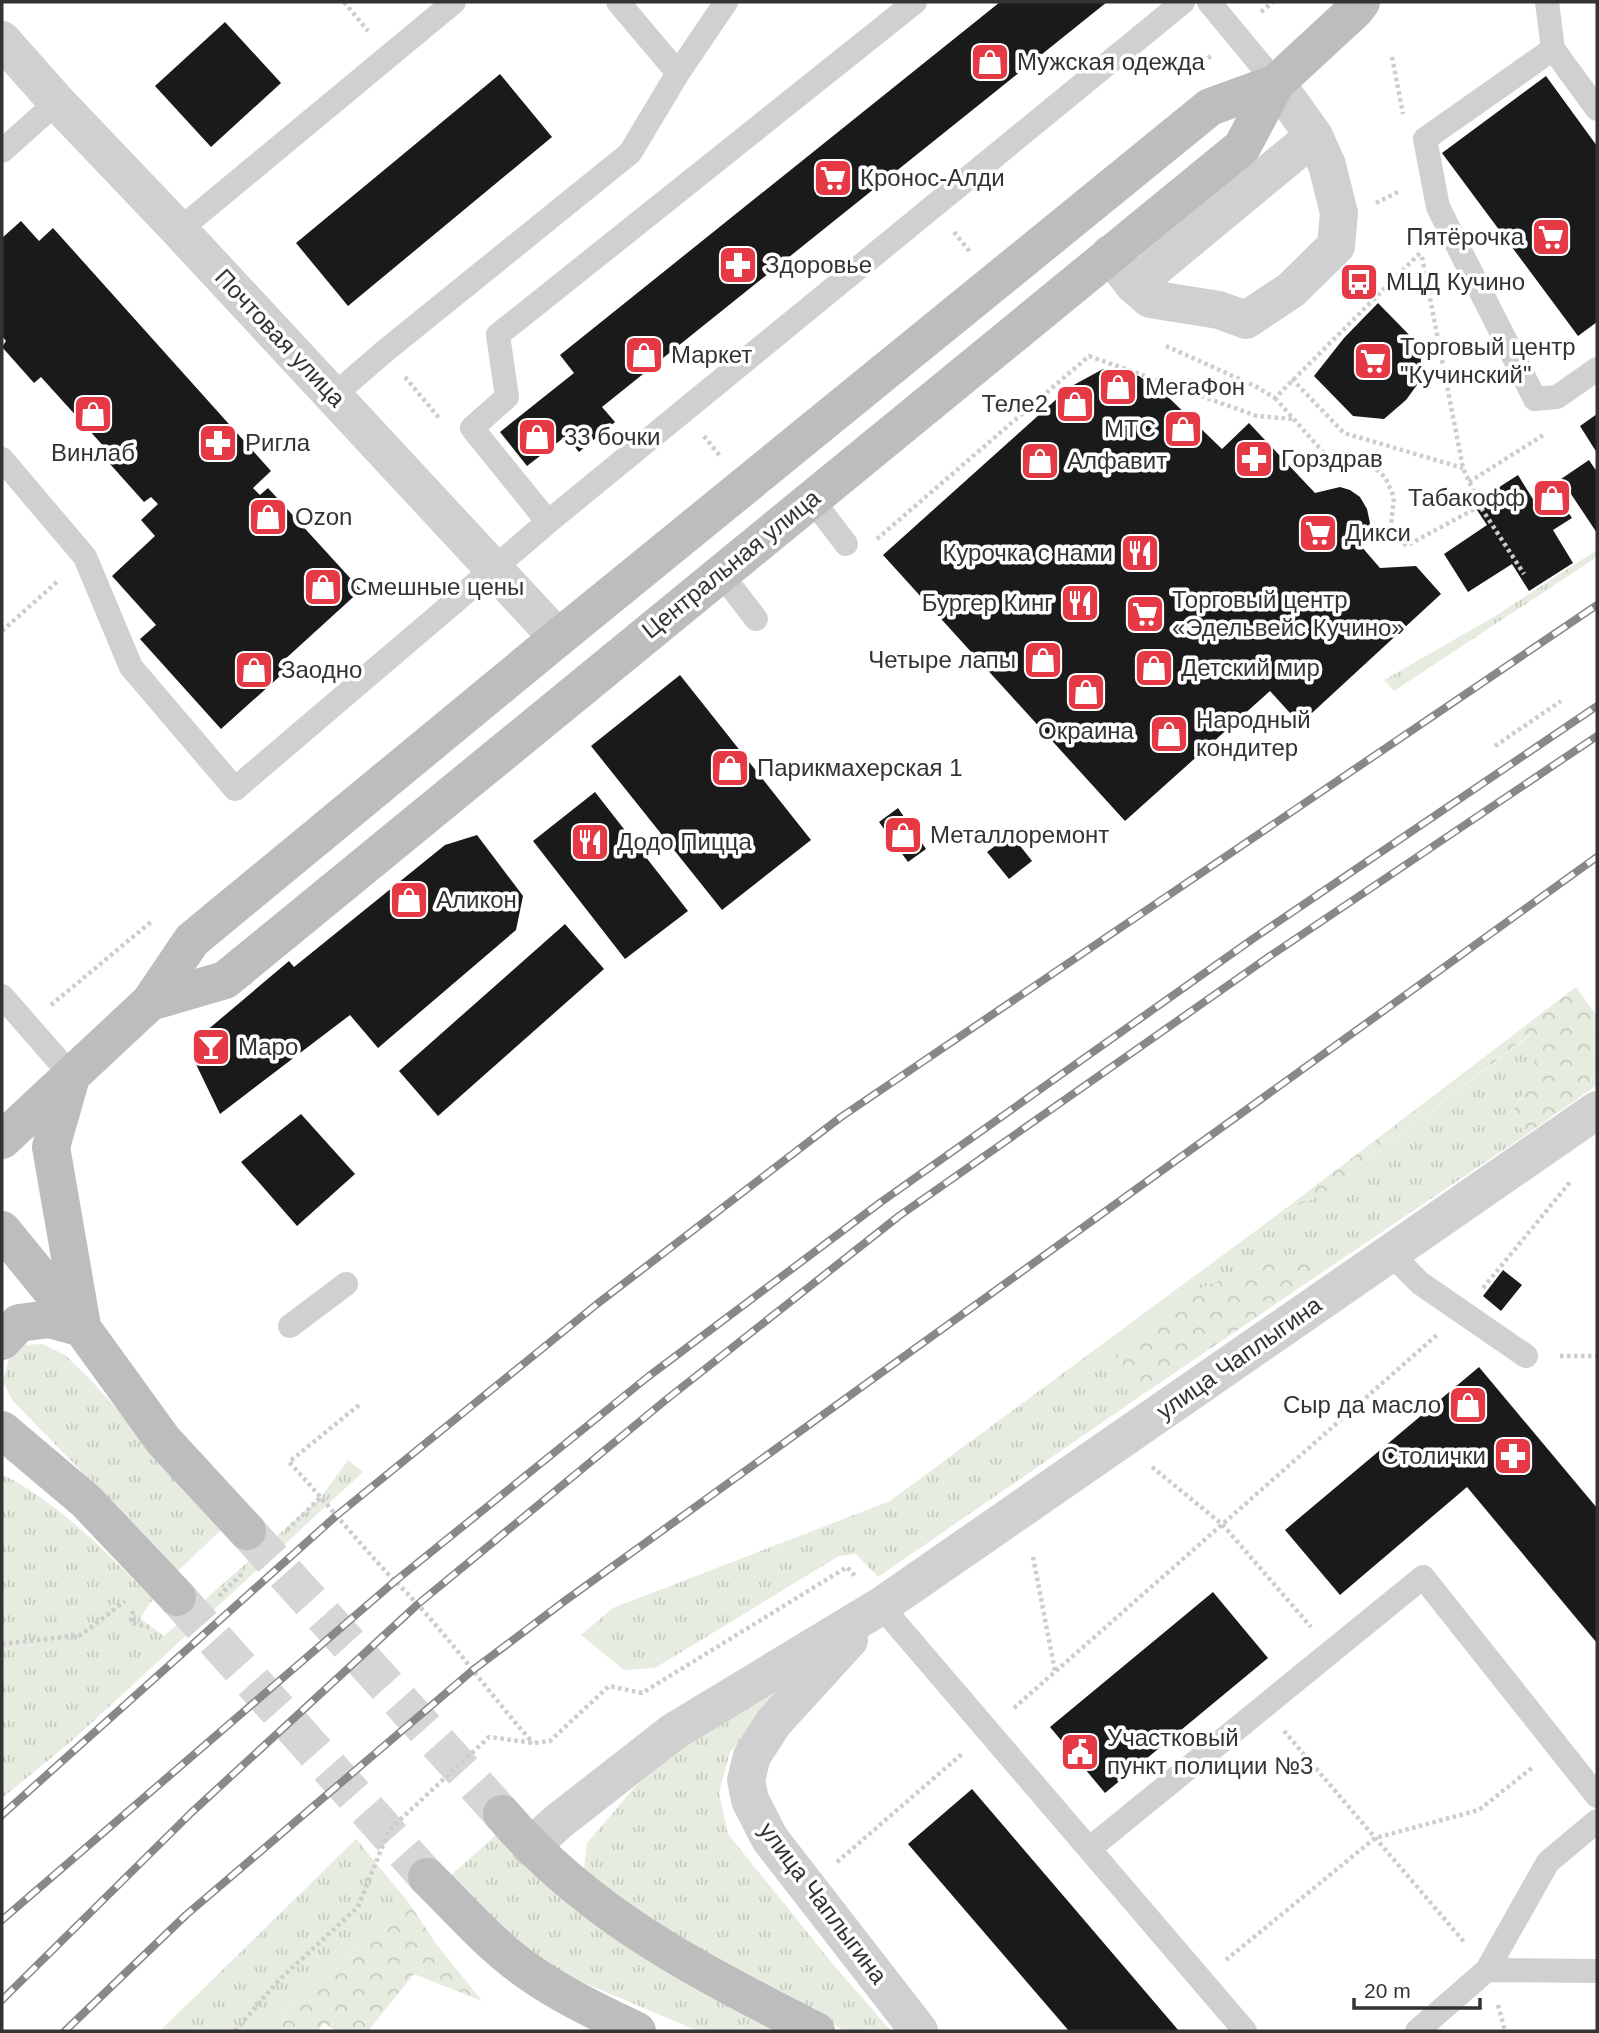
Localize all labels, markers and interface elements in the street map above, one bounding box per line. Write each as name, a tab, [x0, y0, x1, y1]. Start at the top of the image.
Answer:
shop icon: Мужская одежда	[969, 41, 1011, 83]
place label: Мужская одежда	[1017, 48, 1206, 75]
supermarket icon: Кронос-Алди	[812, 157, 854, 199]
place label: Кронос-Алди	[860, 164, 1005, 191]
supermarket icon: Пятёрочка	[1530, 216, 1572, 258]
place label: Пятёрочка	[1406, 223, 1525, 250]
pharmacy icon: Здоровье	[717, 244, 759, 286]
place label: Здоровье	[765, 251, 872, 278]
bus stop icon: МЦД Кучино	[1338, 261, 1380, 303]
street label: Почтовая улица	[210, 263, 351, 412]
place label: МЦД Кучино	[1386, 268, 1525, 295]
place label: Торговый центр "Кучинский"	[1400, 333, 1576, 388]
shop icon: Маркет	[623, 334, 665, 376]
supermarket icon: Торговый центр "Кучинский"	[1352, 340, 1394, 382]
place label: Маркет	[671, 341, 752, 368]
shop icon: МегаФон	[1097, 366, 1139, 408]
place label: МегаФон	[1145, 373, 1245, 400]
shop icon: Теле2	[1054, 383, 1096, 425]
place label: Теле2	[981, 390, 1048, 417]
shop icon: Винлаб	[72, 393, 114, 435]
shop icon: МТС	[1162, 408, 1204, 450]
place label: МТС	[1104, 415, 1156, 442]
shop icon: 33 бочки	[516, 416, 558, 458]
pharmacy icon: Ригла	[197, 422, 239, 464]
place label: 33 бочки	[564, 423, 660, 450]
place label: Ригла	[245, 429, 311, 456]
pharmacy icon: Горздрав	[1233, 438, 1275, 480]
place label: Винлаб	[51, 439, 135, 466]
shop icon: Алфавит	[1019, 440, 1061, 482]
place label: Горздрав	[1281, 445, 1383, 472]
place label: Алфавит	[1067, 447, 1167, 474]
shop icon: Табакофф	[1531, 477, 1573, 519]
street label: Центральная улица	[636, 483, 825, 644]
place label: Табакофф	[1408, 484, 1525, 511]
shop icon: Ozon	[247, 496, 289, 538]
place label: Ozon	[295, 503, 352, 530]
supermarket icon: Дикси	[1297, 512, 1339, 554]
place label: Дикси	[1345, 519, 1411, 546]
restaurant icon: Курочка с нами	[1119, 532, 1161, 574]
place label: Курочка с нами	[942, 539, 1113, 566]
shop icon: Смешные цены	[302, 566, 344, 608]
place label: Смешные цены	[350, 573, 524, 600]
restaurant icon: Бургер Кинг	[1059, 582, 1101, 624]
place label: Торговый центр «Эдельвейс Кучино»	[1172, 586, 1405, 641]
place label: Бургер Кинг	[922, 589, 1053, 616]
supermarket icon: Торговый центр «Эдельвейс Кучино»	[1124, 593, 1166, 635]
shop icon: Четыре лапы	[1022, 639, 1064, 681]
place label: Четыре лапы	[868, 646, 1016, 673]
shop icon: Детский мир	[1133, 647, 1175, 689]
shop icon: Заодно	[233, 649, 275, 691]
place label: Детский мир	[1181, 654, 1320, 681]
place label: Заодно	[281, 656, 362, 683]
shop icon: Окраина	[1065, 671, 1107, 713]
place label: Народный кондитер	[1196, 706, 1311, 761]
shop icon: Народный кондитер	[1148, 713, 1190, 755]
place label: Окраина	[1038, 717, 1135, 744]
shop icon: Парикмахерская 1	[709, 747, 751, 789]
place label: Парикмахерская 1	[757, 754, 963, 781]
shop icon: Металлоремонт	[882, 814, 924, 856]
restaurant icon: Додо Пицца	[569, 821, 611, 863]
place label: Металлоремонт	[930, 821, 1109, 848]
place label: Додо Пицца	[617, 828, 753, 855]
shop icon: Аликон	[388, 879, 430, 921]
place label: Аликон	[436, 886, 517, 913]
bar icon: Маро	[190, 1026, 232, 1068]
place label: Маро	[238, 1033, 298, 1060]
street label: улица Чаплыгина	[1151, 1290, 1327, 1425]
shop icon: Сыр да масло	[1447, 1384, 1489, 1426]
place label: Сыр да масло	[1283, 1391, 1441, 1418]
pharmacy icon: Столички	[1492, 1435, 1534, 1477]
place label: Столички	[1381, 1442, 1486, 1469]
place label: Участковый пункт полиции №3	[1107, 1724, 1313, 1779]
public building icon: Участковый пункт полиции №3	[1059, 1731, 1101, 1773]
street label: улица Чаплыгина	[754, 1817, 893, 1989]
scale bar	[1354, 1966, 1480, 2010]
text: 20 m	[1364, 1979, 1411, 2002]

